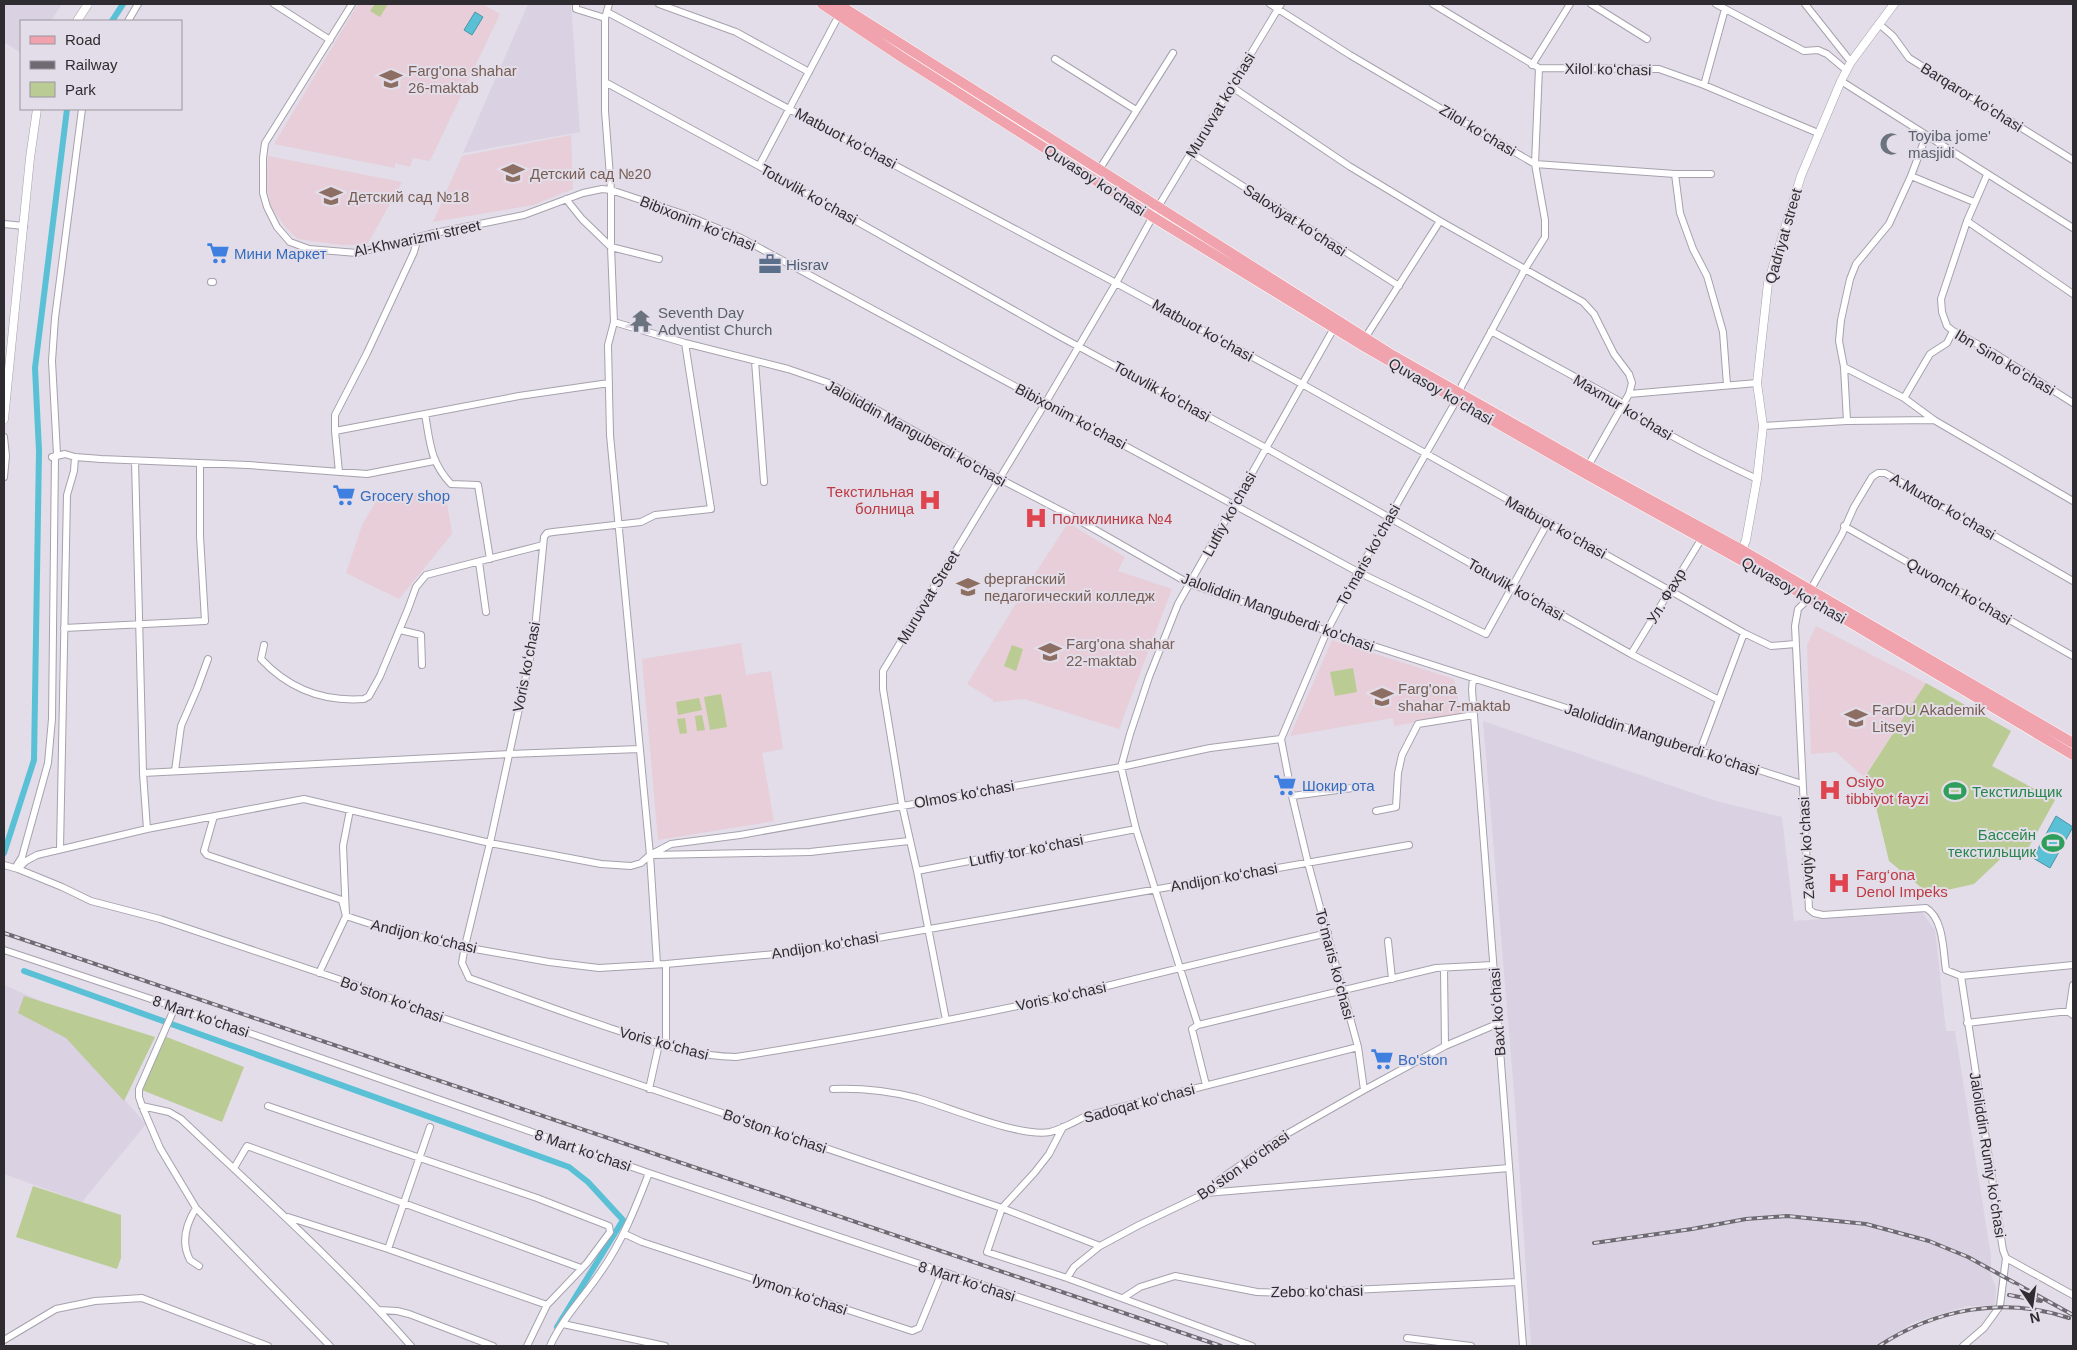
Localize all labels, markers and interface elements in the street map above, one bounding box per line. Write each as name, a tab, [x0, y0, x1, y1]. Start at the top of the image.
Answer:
legend	[20, 20, 182, 110]
text: Road	[65, 31, 101, 48]
street label: Muruvvat ko'chasi	[1182, 49, 1258, 161]
text: Railway	[65, 56, 118, 73]
street label: Barqaror koʻchasi	[1918, 59, 2026, 135]
street label: Xilol koʻchasi	[1564, 60, 1652, 78]
place label: Farg'ona shahar 26-maktab	[408, 62, 517, 96]
school or university icon: Farg'ona shahar 26-maktab	[378, 66, 404, 92]
text: Park	[65, 81, 96, 98]
street label: Zilol koʻchasi	[1437, 101, 1519, 159]
street label: Matbuot koʻchasi	[792, 104, 900, 172]
place label: Toyiba jome' masjidi	[1908, 127, 1991, 161]
mosque icon: Toyiba jome' masjidi	[1878, 131, 1904, 157]
street label: Quvasoy koʻchasi	[1041, 141, 1149, 219]
school or university icon: Детский сад №20	[500, 160, 526, 186]
street label: Totuvlik koʻchasi	[757, 160, 861, 228]
place label: Детский сад №20	[530, 165, 651, 182]
street label: Saloxiyat koʻchasi	[1240, 180, 1350, 260]
school or university icon: Детский сад №18	[318, 183, 344, 209]
street label: Qadriyat street	[1761, 186, 1805, 286]
place label: Детский сад №18	[348, 188, 469, 205]
street label: Bibixonim koʻchasi	[638, 192, 758, 254]
street label: Al-Khwarizmi street	[352, 216, 483, 260]
supermarket icon: Мини Маркет	[205, 240, 231, 266]
place label: Мини Маркет	[234, 245, 327, 262]
office icon: Hisrav	[757, 251, 783, 277]
place label: Hisrav	[786, 256, 829, 273]
street label: Matbuot koʻchasi	[1150, 295, 1256, 365]
place label: Seventh Day Adventist Church	[658, 304, 772, 338]
temple icon: Seventh Day Adventist Church	[628, 308, 654, 334]
street label: Ibn Sino koʻchasi	[1952, 326, 2058, 398]
street label: Quvasoy koʻchasi	[1386, 354, 1496, 428]
street label: Totuvlik koʻchasi	[1110, 357, 1214, 425]
street label: Maxmur koʻchasi	[1570, 371, 1676, 443]
street label: Jaloliddin Manguberdi ko'chasi	[823, 376, 1009, 490]
street label: Bibixonim koʻchasi	[1013, 380, 1129, 452]
street label: Lutfiy koʻchasi	[1199, 469, 1259, 559]
street label: A.Muxtor koʻchasi	[1887, 469, 1999, 543]
supermarket icon: Grocery shop	[331, 482, 357, 508]
place label: Текстильная болница	[827, 483, 915, 517]
place label: Grocery shop	[360, 487, 450, 504]
hospital icon: Текстильная болница	[917, 487, 943, 513]
street label: Matbuot koʻchasi	[1503, 492, 1609, 562]
street label: Toʻmaris koʻchasi	[1333, 501, 1403, 609]
hospital icon: Поликлиника №4	[1023, 505, 1049, 531]
place label: Поликлиника №4	[1052, 510, 1172, 527]
street label: Muruvvat Street	[893, 547, 963, 647]
street label: Quvasoy koʻchasi	[1739, 553, 1849, 627]
street label: Quvonch koʻchasi	[1903, 554, 2015, 628]
street label: Totuvlik koʻchasi	[1465, 555, 1567, 623]
street label: Ул. Фахр	[1643, 565, 1689, 627]
street label: Jaloliddin Manguberdi ko'chasi	[1179, 569, 1377, 655]
place label: ферганский педагогический колледж	[984, 570, 1155, 604]
school or university icon: ферганский педагогический колледж	[955, 574, 981, 600]
street label: Voris koʻchasi	[509, 620, 543, 714]
place label: Farg'ona shahar 22-maktab	[1066, 635, 1175, 669]
school or university icon: Farg'ona shahar 22-maktab	[1037, 639, 1063, 665]
place label: Farg'ona shahar 7-maktab	[1398, 680, 1511, 714]
school or university icon: Farg'ona shahar 7-maktab	[1369, 684, 1395, 710]
street label: Jaloliddin Manguberdi ko'chasi	[1562, 699, 1762, 779]
place label: FarDU Akademik Litseyi	[1872, 701, 1986, 735]
school or university icon: FarDU Akademik Litseyi	[1843, 705, 1869, 731]
supermarket icon: Шокир ота	[1272, 772, 1298, 798]
place label: Osiyo tibbiyot fayzi	[1846, 773, 1929, 807]
street label: Olmos koʻchasi	[912, 777, 1016, 811]
place label: Шокир ота	[1302, 777, 1375, 794]
hospital icon: Osiyo tibbiyot fayzi	[1817, 777, 1843, 803]
sports icon: Текстильщик	[1942, 778, 1968, 804]
place label: Текстильщик	[1972, 783, 2062, 800]
street label: Zavqiy koʻchasi	[1795, 796, 1817, 900]
place label: Бассейн текстильщик	[1948, 826, 2036, 860]
sports icon: Бассейн текстильщик	[2040, 830, 2066, 856]
street label: Lutfiy tor koʻchasi	[967, 831, 1085, 869]
street label: Andijon koʻchasi	[1169, 859, 1279, 895]
place label: Farg‘ona Denol Impeks	[1856, 866, 1948, 900]
hospital icon: Farg‘ona Denol Impeks	[1826, 870, 1852, 896]
street label: Toʻmaris koʻchasi	[1312, 907, 1358, 1021]
street label: Andijon koʻchasi	[369, 916, 479, 956]
street label: Andijon koʻchasi	[770, 928, 880, 962]
street label: Baxt koʻchasi	[1485, 967, 1509, 1057]
street label: Boʻston koʻchasi	[338, 972, 446, 1026]
street label: Voris koʻchasi	[1014, 978, 1108, 1014]
street label: 8 Mart koʻchasi	[151, 992, 251, 1040]
street label: Voris koʻchasi	[618, 1023, 710, 1063]
supermarket icon: Bo'ston	[1369, 1046, 1395, 1072]
place label: Bo'ston	[1398, 1051, 1448, 1068]
street label: Jaloliddin Rumiy koʻchasi	[1966, 1071, 2010, 1239]
street label: Sadoqat koʻchasi	[1082, 1080, 1196, 1126]
street label: Boʻston koʻchasi	[721, 1105, 829, 1157]
street label: 8 Mart koʻchasi	[533, 1126, 633, 1174]
street label: Boʻston koʻchasi	[1194, 1127, 1292, 1203]
street label: 8 Mart koʻchasi	[916, 1257, 1018, 1305]
street label: Iymon koʻchasi	[750, 1270, 850, 1318]
north arrow	[2007, 1280, 2057, 1330]
street label: Zebo koʻchasi	[1271, 1282, 1363, 1300]
text: N	[2028, 1309, 2042, 1327]

